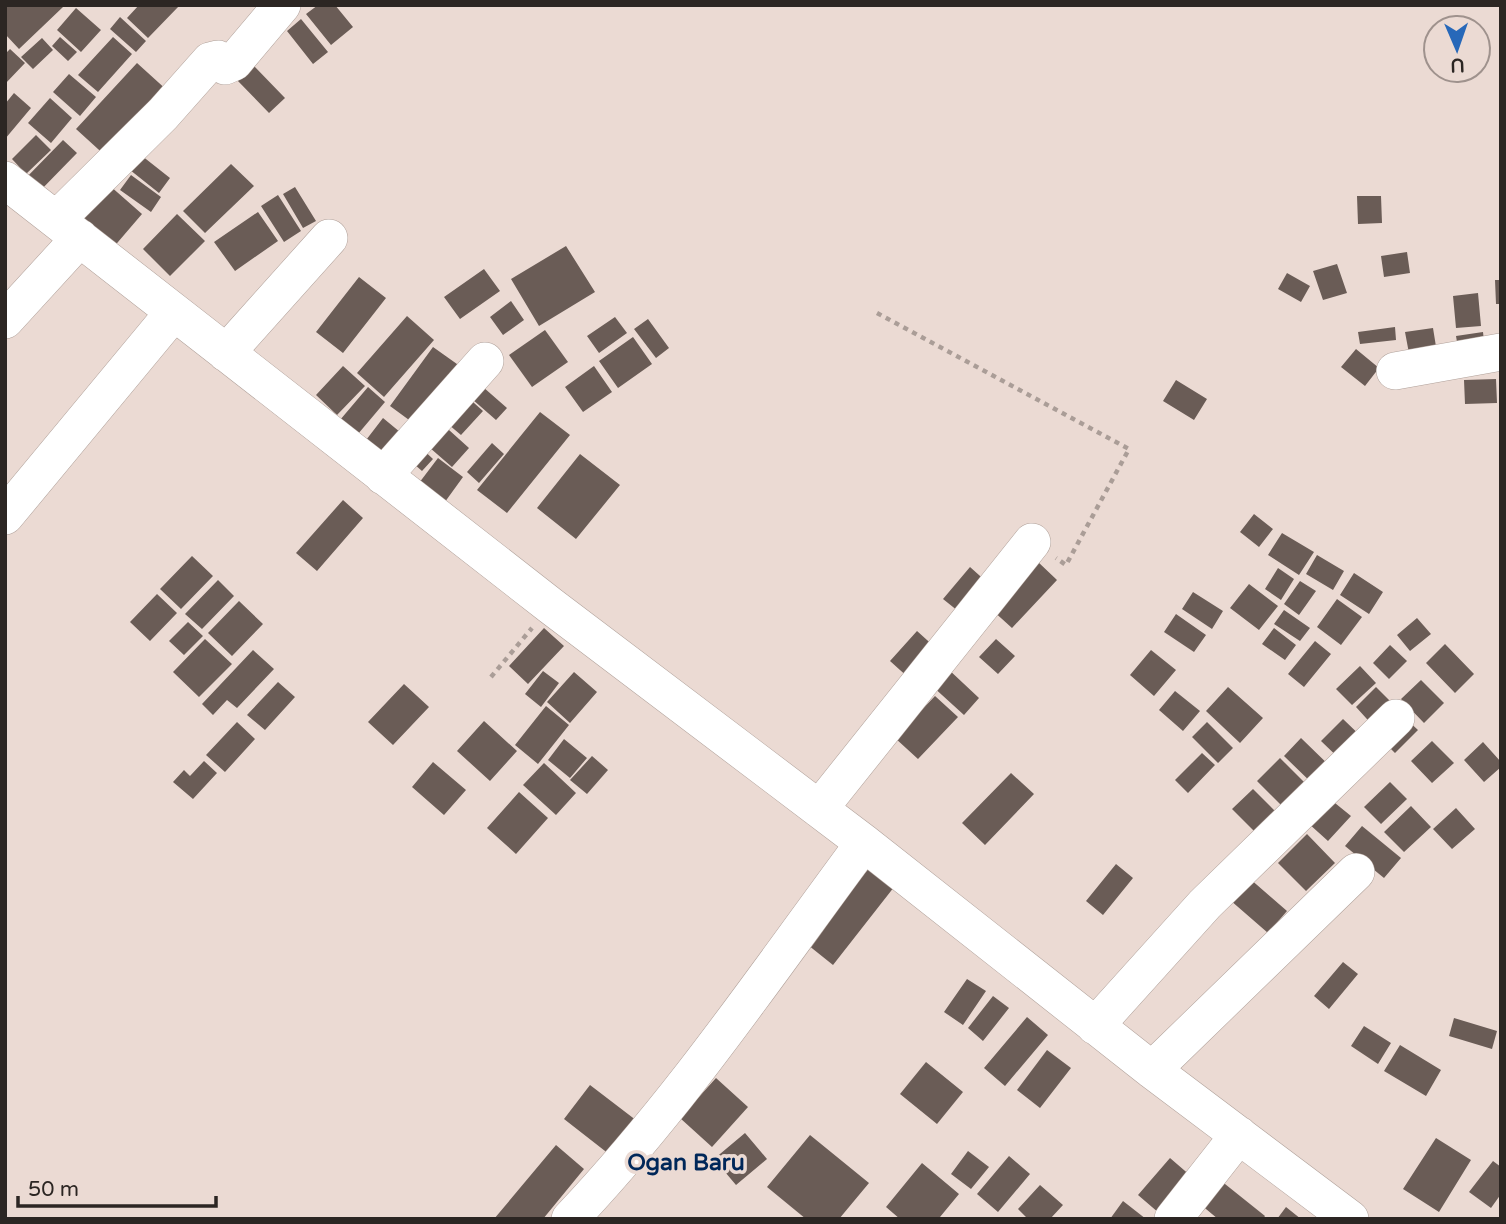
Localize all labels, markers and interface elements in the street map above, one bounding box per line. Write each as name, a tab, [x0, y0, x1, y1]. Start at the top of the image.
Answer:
north arrow	[1422, 14, 1492, 84]
text: U	[1450, 54, 1465, 76]
district label: Ogan Baru	[627, 1149, 745, 1177]
scale bar	[18, 1164, 215, 1208]
text: 50 m	[28, 1177, 79, 1202]

